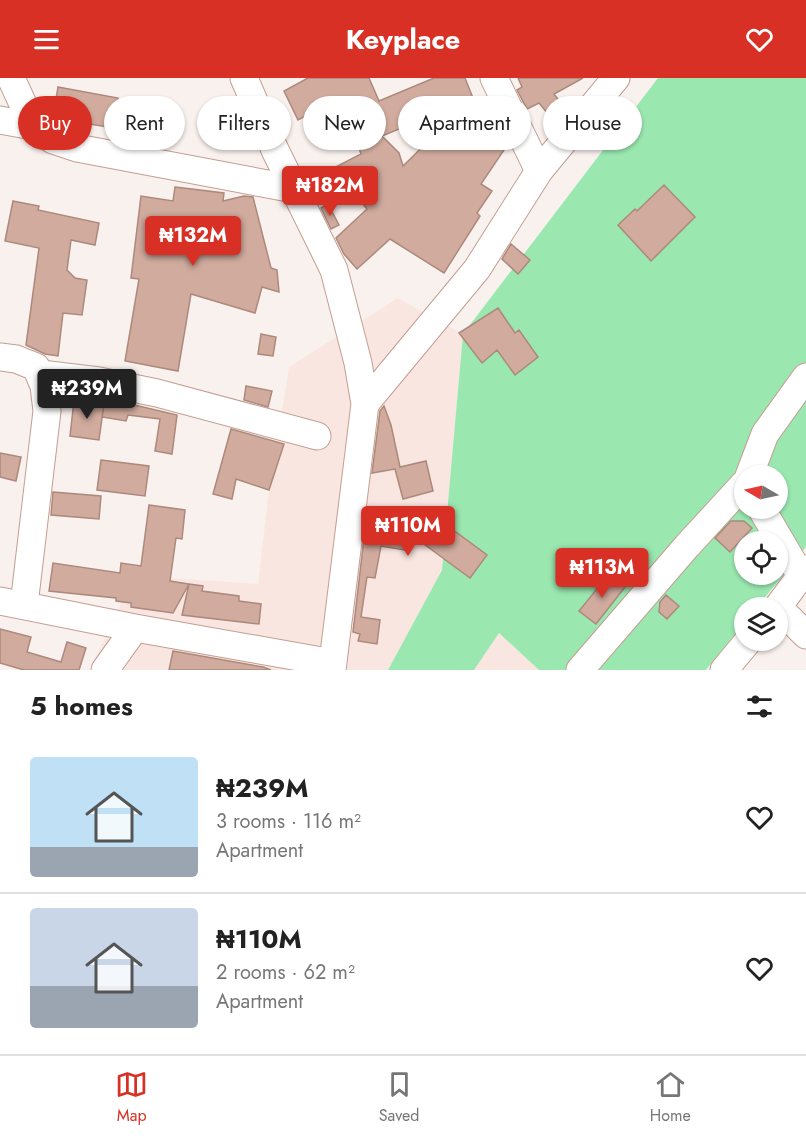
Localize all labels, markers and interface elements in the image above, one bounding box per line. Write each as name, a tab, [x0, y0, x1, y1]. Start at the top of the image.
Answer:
text: Keyplace	[346, 20, 460, 59]
icon: menu	[30, 23, 63, 56]
icon: heart	[743, 23, 776, 56]
chip: Buy	[18, 96, 92, 150]
chip: Rent	[104, 96, 185, 150]
chip: Filters	[197, 96, 291, 150]
chip: New	[303, 96, 386, 150]
chip: Apartment	[398, 96, 531, 150]
chip: House	[543, 96, 642, 150]
pin: ₦182M	[288, 166, 372, 217]
text: ₦182M	[296, 171, 364, 200]
pin: ₦132M	[151, 216, 235, 267]
text: ₦132M	[159, 221, 227, 250]
pin: ₦239M	[45, 369, 129, 420]
text: ₦239M	[51, 374, 123, 403]
north arrow	[734, 465, 788, 519]
map controls	[734, 465, 788, 651]
pin: ₦110M	[366, 506, 450, 557]
text: ₦110M	[375, 511, 441, 540]
button: locate	[734, 531, 788, 585]
pin: ₦113M	[560, 548, 644, 599]
text: ₦113M	[569, 553, 635, 582]
button: layers	[734, 597, 788, 651]
text: 5 homes	[30, 687, 133, 725]
icon: filters	[743, 690, 776, 723]
text: ₦239M	[216, 769, 309, 807]
icon: home	[78, 781, 150, 853]
icon: heart	[743, 801, 776, 834]
text: 3 rooms · 116 m²	[216, 807, 361, 836]
text: Apartment	[216, 836, 303, 865]
text: ₦110M	[216, 920, 302, 958]
icon: home	[78, 932, 150, 1004]
icon: heart	[743, 952, 776, 985]
text: 2 rooms · 62 m²	[216, 958, 355, 987]
text: Apartment	[216, 987, 303, 1016]
tab: Map	[115, 1068, 148, 1127]
tab: Saved	[379, 1068, 419, 1127]
tab: Home	[650, 1068, 691, 1127]

